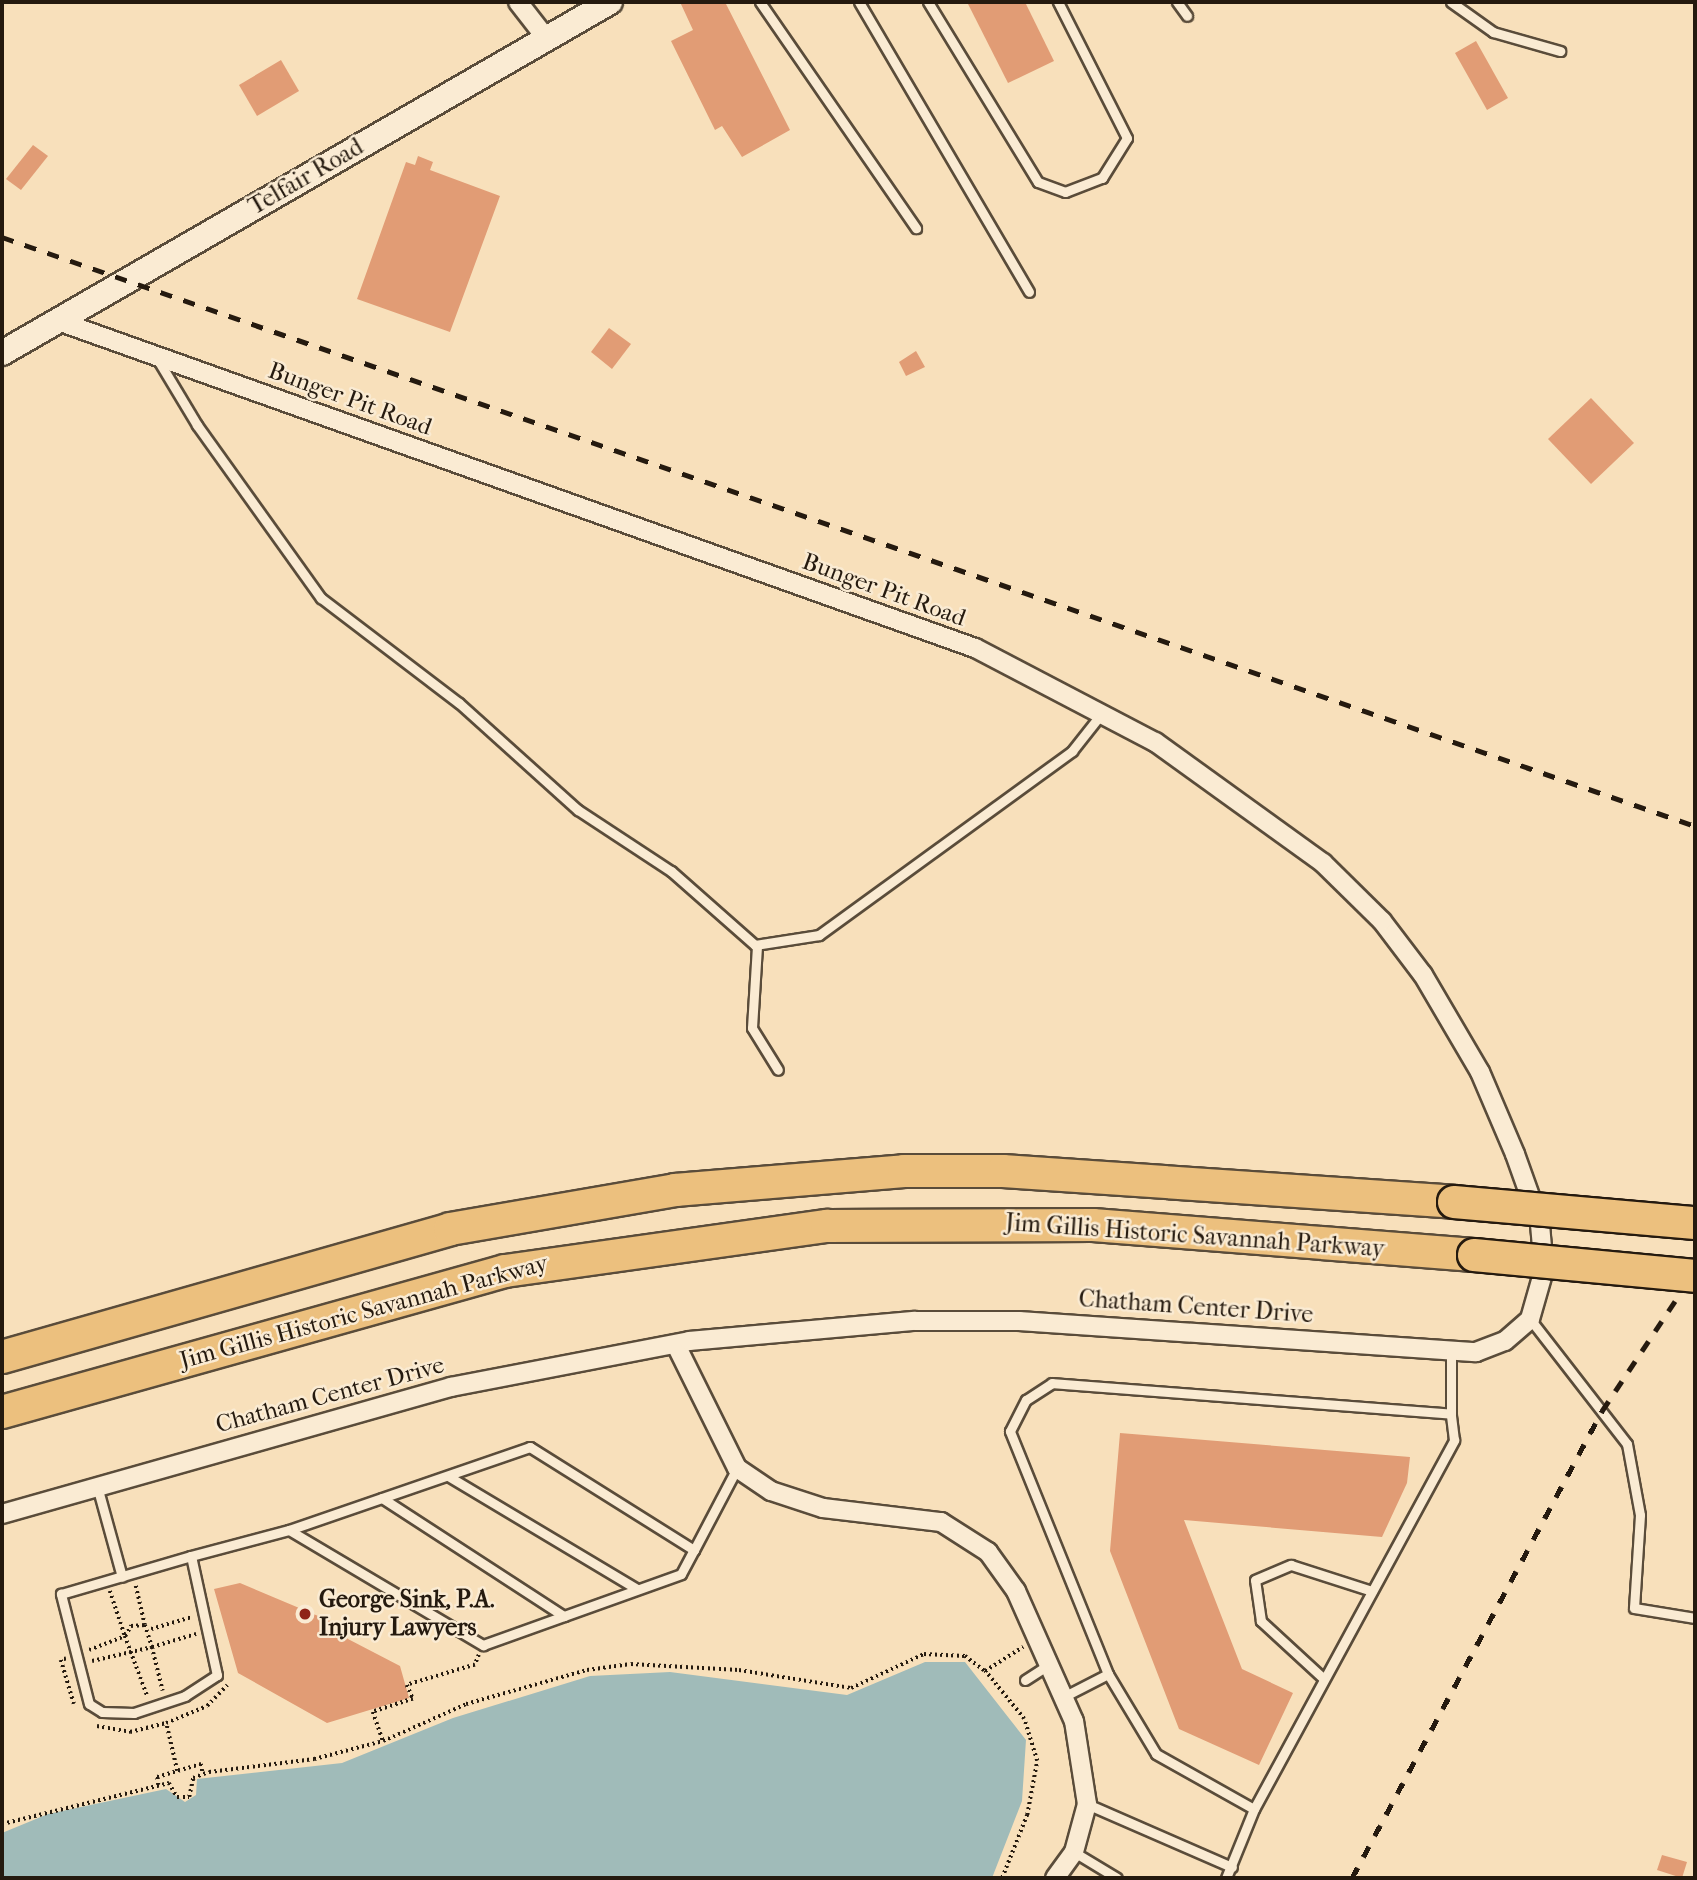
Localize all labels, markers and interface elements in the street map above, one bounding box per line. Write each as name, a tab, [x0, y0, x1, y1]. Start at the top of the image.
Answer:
street label: Telfair Road	[244, 133, 368, 221]
street label: Bunger Pit Road	[264, 356, 436, 442]
street label: Bunger Pit Road	[798, 547, 970, 633]
street label: Jim Gillis Historic Savannah Parkway	[1004, 1208, 1386, 1264]
street label: Jim Gillis Historic Savannah Parkway	[177, 1249, 551, 1375]
street label: Chatham Center Drive	[1078, 1284, 1314, 1330]
street label: Chatham Center Drive	[213, 1351, 447, 1439]
place label: George Sink, P.A. Injury Lawyers	[319, 1586, 495, 1642]
marker: George Sink, P.A. Injury Lawyers	[297, 1606, 313, 1622]

